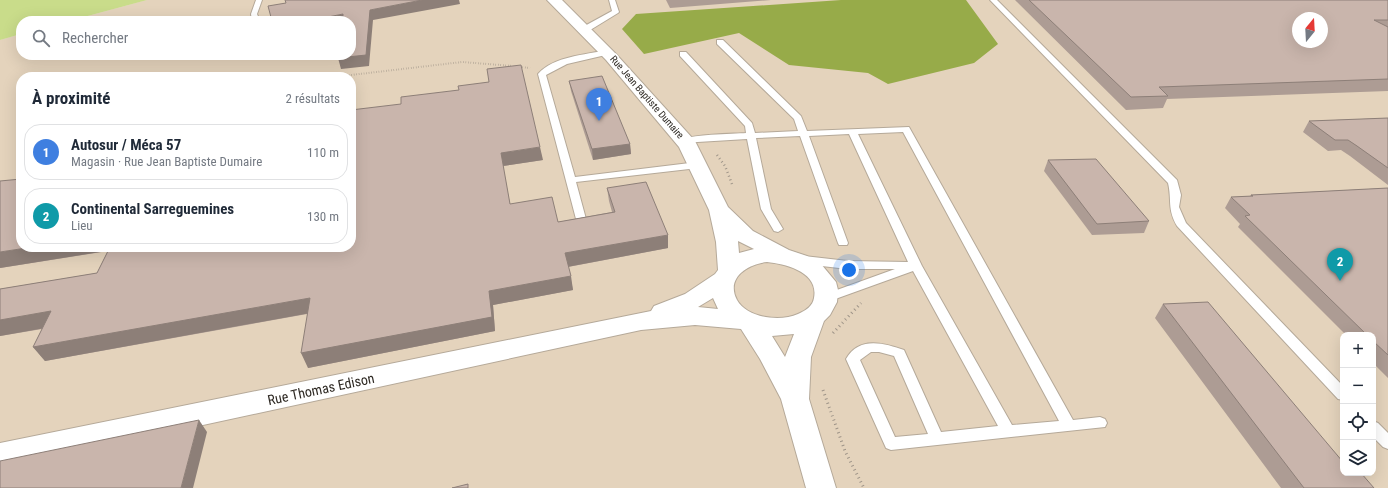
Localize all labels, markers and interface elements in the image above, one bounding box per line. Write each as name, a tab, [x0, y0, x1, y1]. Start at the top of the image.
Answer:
north arrow	[1292, 12, 1328, 48]
search box	[16, 16, 356, 60]
icon: search	[30, 27, 52, 49]
text: Rechercher	[62, 29, 128, 47]
street label: Rue Jean Baptiste Dumaire	[608, 53, 686, 141]
text: À proximité	[32, 88, 110, 108]
pin: 1	[586, 88, 612, 121]
text: 2 résultats	[286, 91, 340, 106]
text: Autosur / Méca 57	[71, 136, 181, 154]
text: 1	[43, 145, 49, 160]
text: 110 m	[307, 145, 339, 160]
text: Magasin · Rue Jean Baptiste Dumaire	[71, 154, 262, 169]
text: Continental Sarreguemines	[71, 200, 234, 218]
text: 2	[43, 209, 49, 224]
text: 130 m	[307, 209, 339, 224]
text: Lieu	[71, 218, 93, 233]
pin: 2	[1327, 248, 1353, 281]
your location	[839, 260, 859, 280]
map controls	[1340, 332, 1376, 476]
button: +	[1340, 332, 1376, 368]
button: −	[1340, 368, 1376, 404]
street label: Rue Thomas Edison	[266, 370, 376, 408]
button: locate	[1340, 404, 1376, 440]
button: layers	[1340, 440, 1376, 476]

